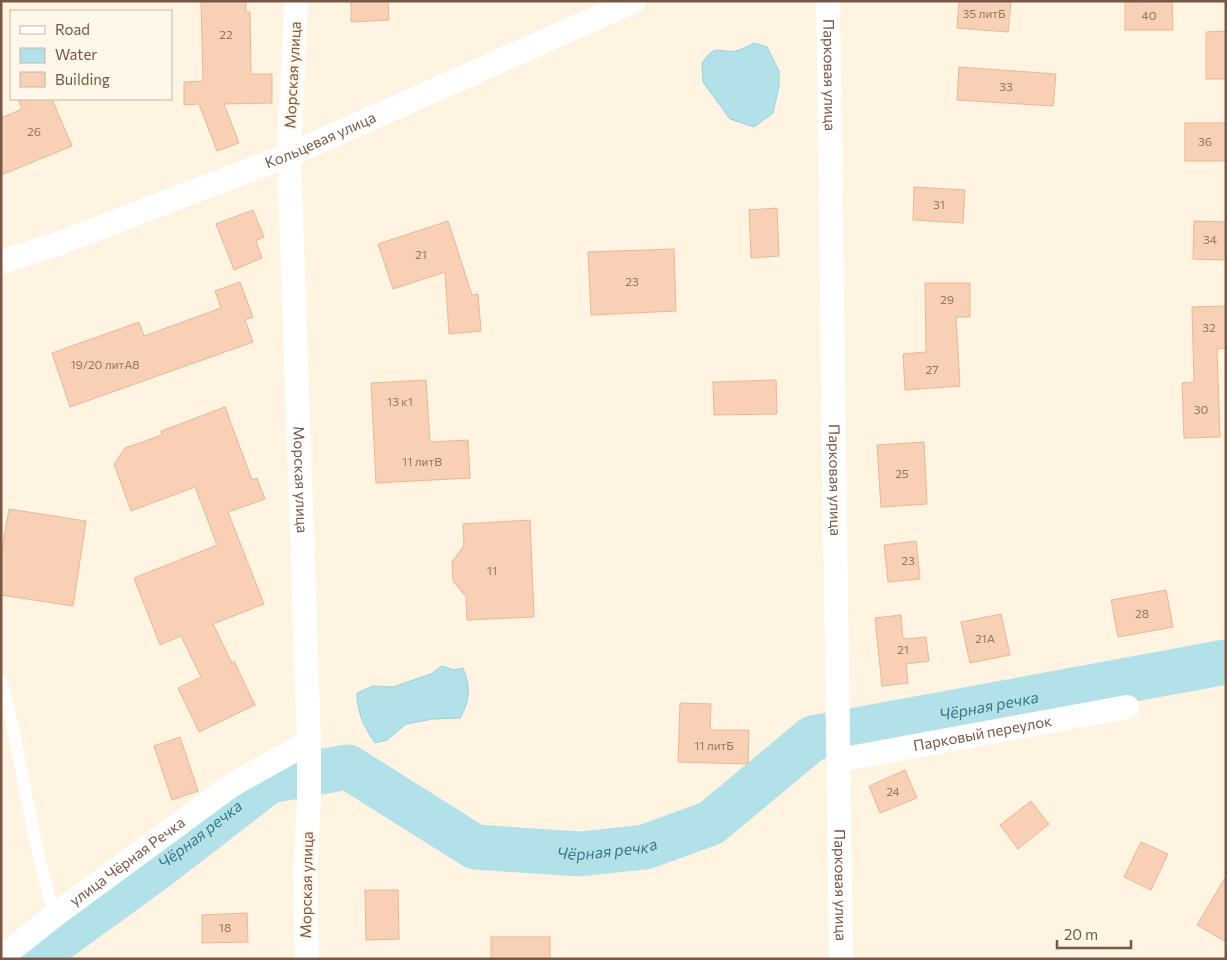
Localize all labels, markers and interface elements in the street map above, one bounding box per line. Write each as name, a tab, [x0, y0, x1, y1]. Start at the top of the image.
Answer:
house number: 35 литБ	[962, 6, 1006, 20]
house number: 40	[1141, 8, 1157, 22]
legend	[10, 10, 172, 100]
street label: Парковая улица	[820, 19, 840, 131]
text: Road	[55, 20, 90, 38]
street label: Морская улица	[280, 21, 304, 129]
house number: 22	[219, 27, 233, 41]
text: Water	[55, 45, 97, 63]
text: Building	[55, 70, 110, 88]
house number: 33	[999, 79, 1013, 93]
street label: Кольцевая улица	[262, 107, 378, 171]
house number: 26	[27, 124, 41, 138]
house number: 36	[1198, 134, 1212, 148]
house number: 31	[933, 197, 945, 211]
house number: 34	[1203, 232, 1217, 246]
house number: 21	[415, 247, 427, 261]
house number: 23	[625, 274, 639, 288]
house number: 29	[940, 292, 954, 306]
house number: 32	[1202, 320, 1216, 334]
house number: 19/20 литА8	[70, 357, 140, 371]
house number: 27	[926, 362, 938, 376]
house number: 13 к1	[387, 394, 413, 408]
house number: 30	[1194, 402, 1209, 416]
street label: Парковая улица	[826, 424, 845, 536]
street label: Морская улица	[290, 426, 312, 533]
house number: 11 литВ	[402, 454, 442, 468]
house number: 25	[895, 466, 909, 480]
house number: 23	[901, 553, 915, 567]
house number: 11	[487, 563, 497, 577]
house number: 28	[1135, 606, 1149, 620]
house number: 21А	[975, 631, 995, 645]
house number: 21	[897, 642, 909, 656]
water label: Чёрная речка	[938, 687, 1040, 724]
street label: Парковый переулок	[912, 711, 1053, 754]
house number: 11 литБ	[694, 738, 734, 752]
house number: 24	[886, 784, 900, 798]
water label: Чёрная речка	[154, 796, 245, 872]
street label: улица Чёрная Речка	[66, 813, 188, 909]
street label: Парковая улица	[831, 829, 851, 941]
street label: Морская улица	[296, 831, 316, 939]
water label: Чёрная речка	[556, 833, 660, 863]
scale bar	[1057, 918, 1131, 950]
house number: 18	[219, 920, 231, 934]
text: 20 m	[1064, 925, 1098, 943]

